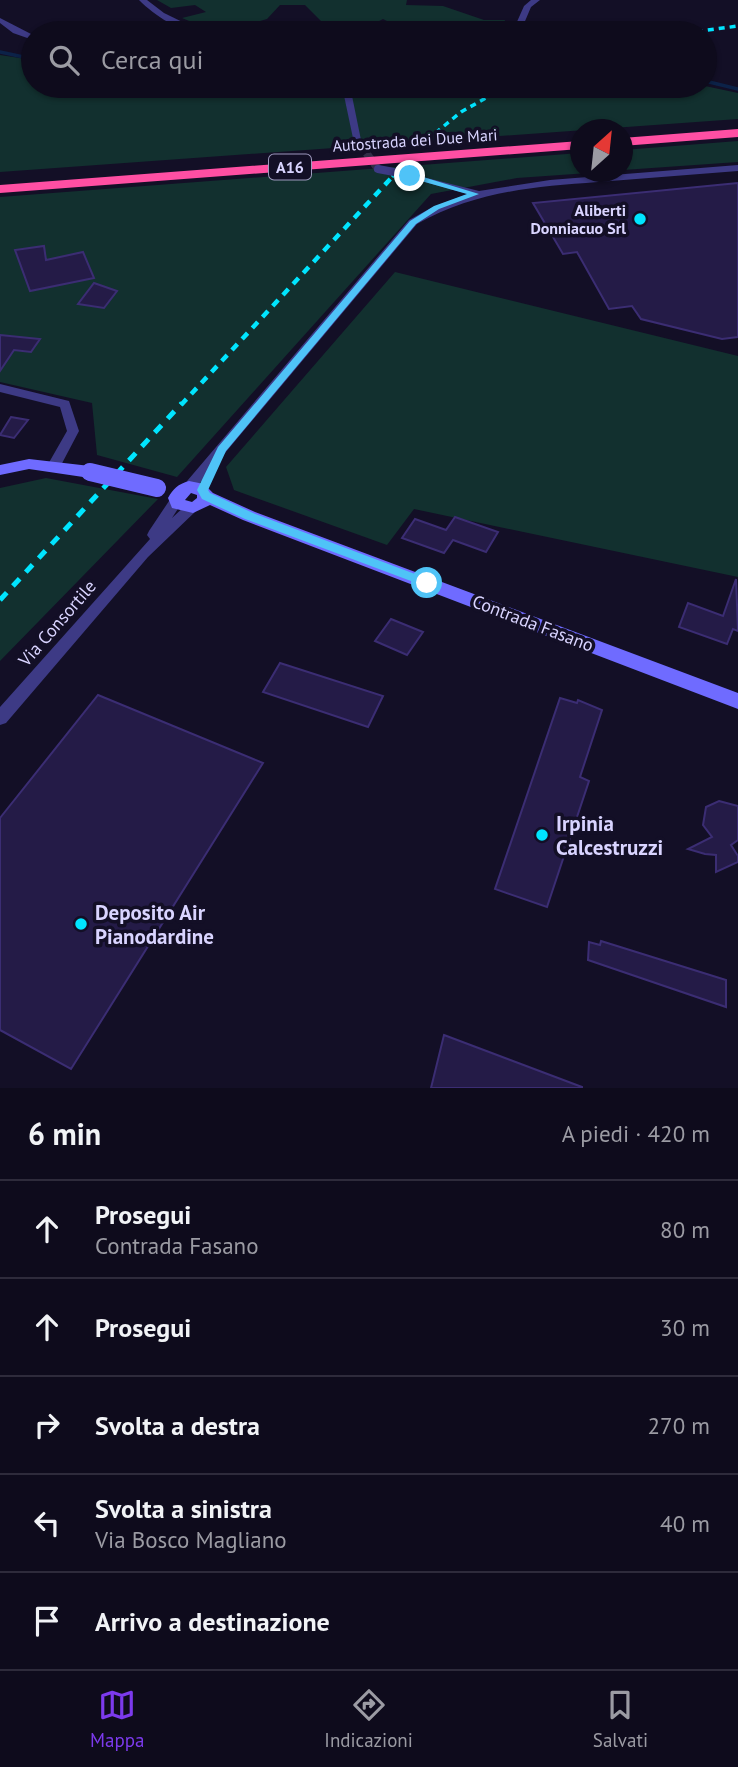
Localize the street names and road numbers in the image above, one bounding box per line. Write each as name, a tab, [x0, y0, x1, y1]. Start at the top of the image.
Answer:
street label: Autostrada dei Due Mari	[332, 124, 498, 156]
road number: A16	[269, 154, 311, 180]
street label: Via Consortile	[13, 575, 101, 672]
street label: Contrada Fasano	[469, 589, 597, 657]

